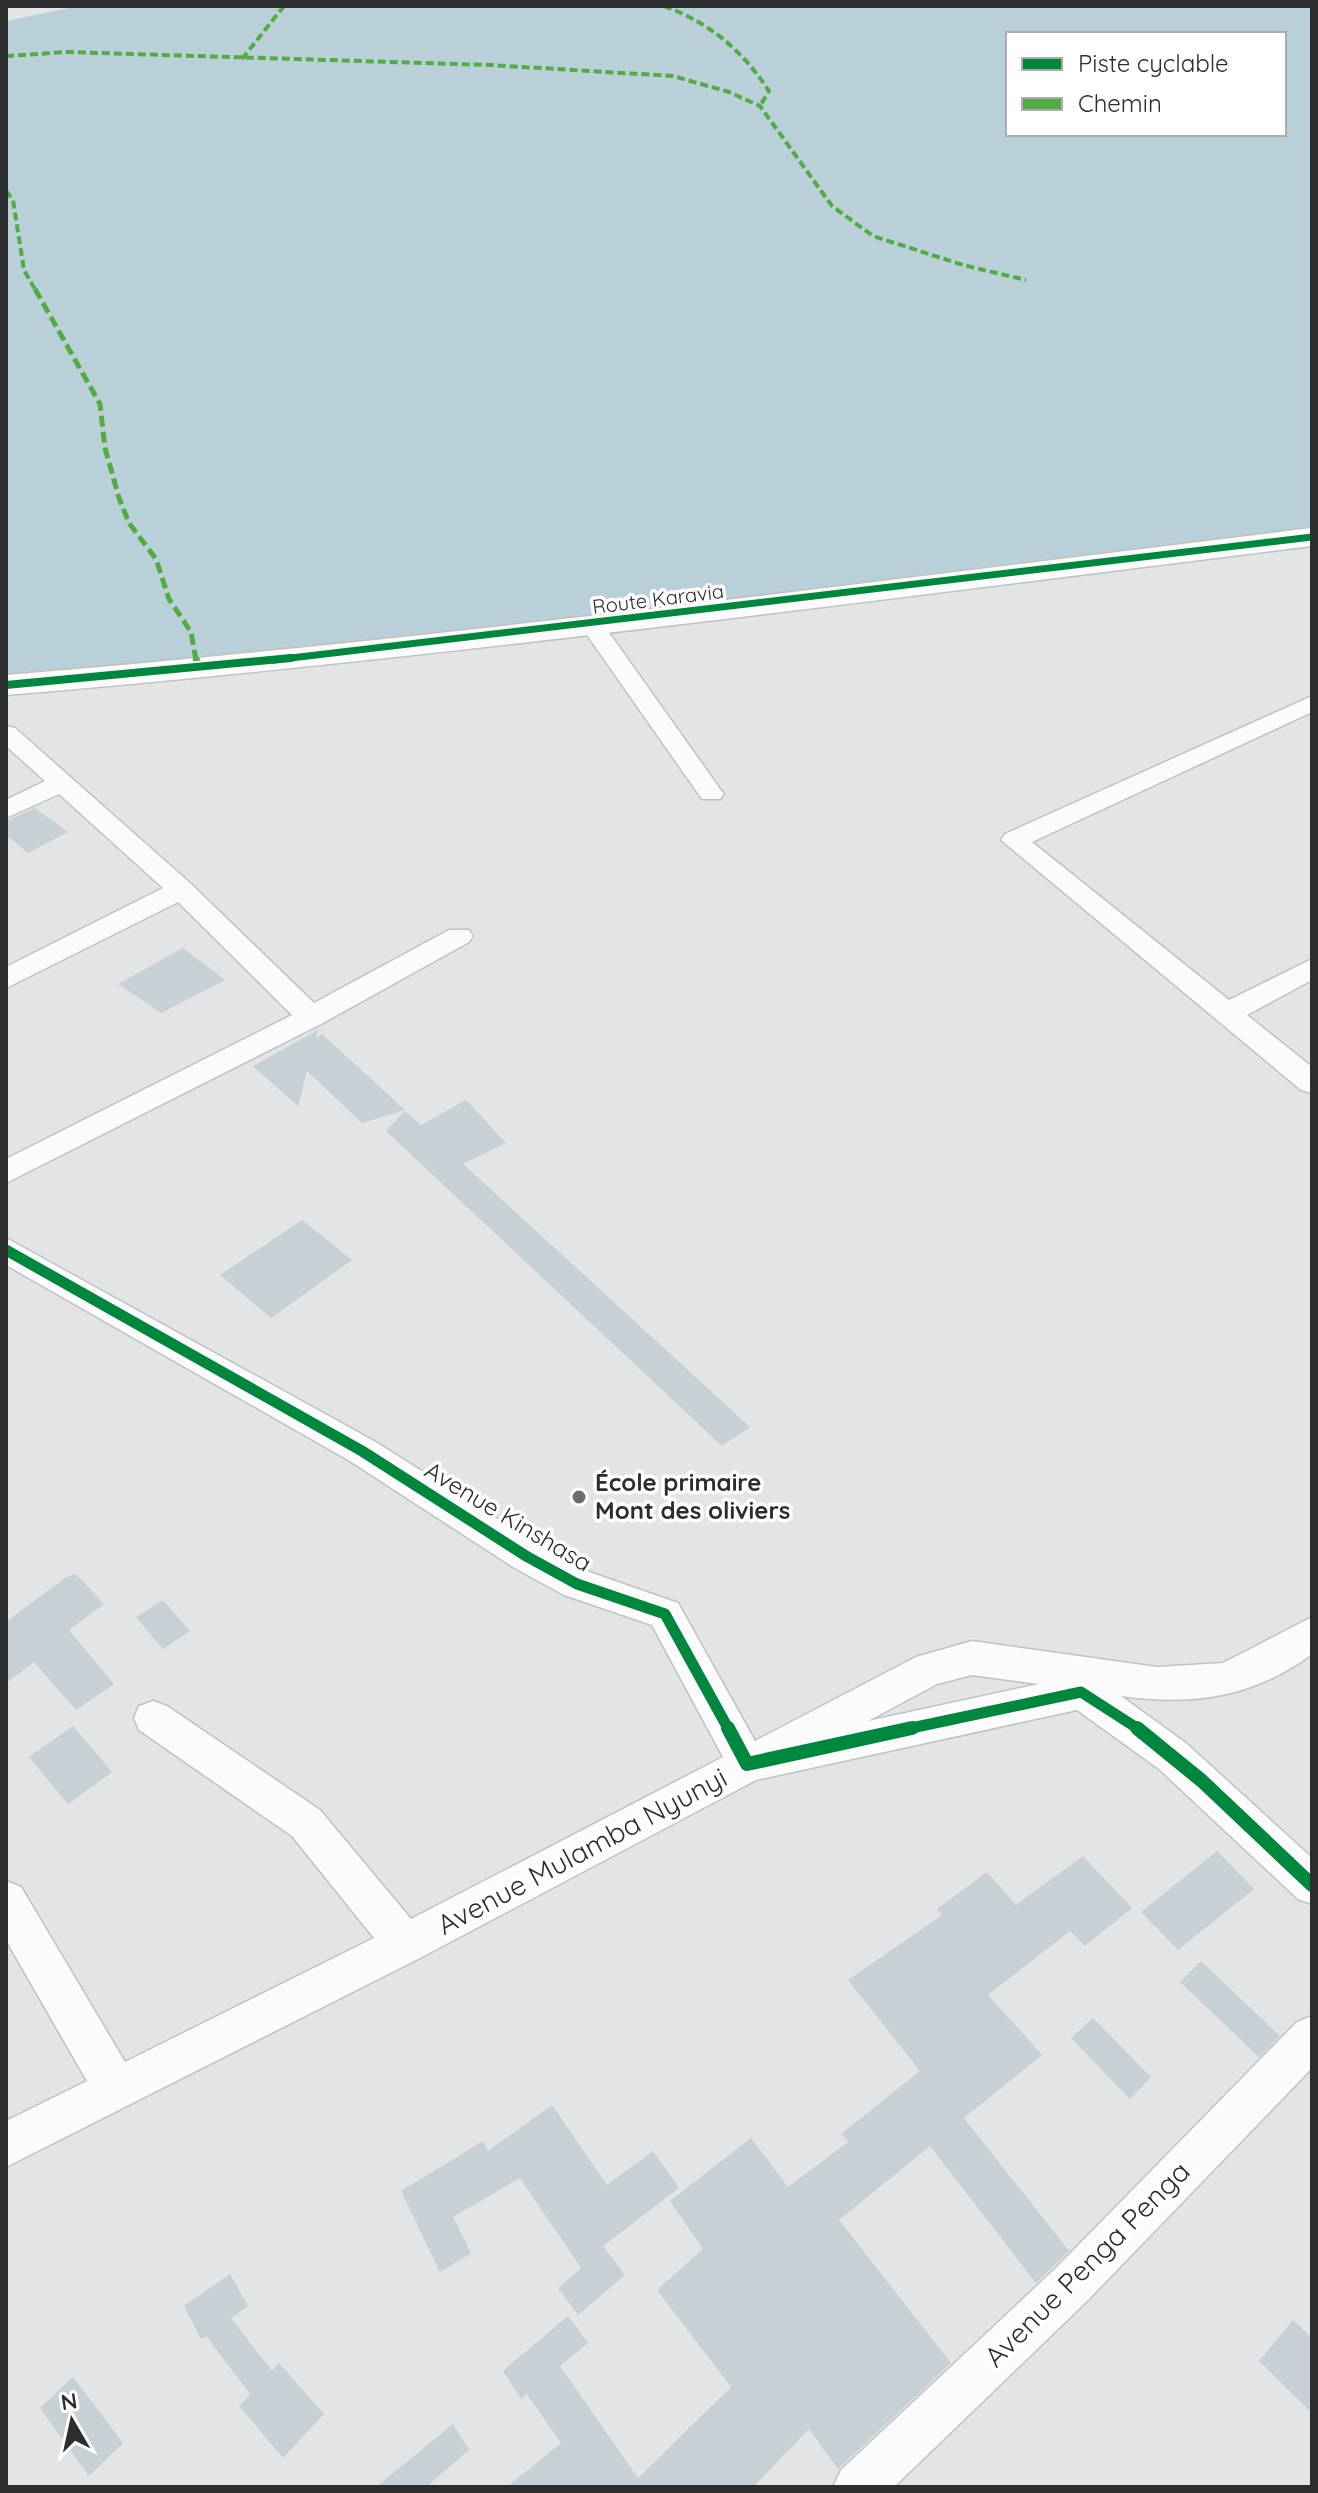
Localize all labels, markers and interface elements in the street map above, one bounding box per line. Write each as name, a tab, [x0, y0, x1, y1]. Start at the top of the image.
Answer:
legend	[1006, 32, 1286, 136]
text: Piste cyclable	[1078, 48, 1229, 78]
text: Chemin	[1078, 88, 1162, 118]
street label: Route Karavia	[591, 578, 725, 619]
street label: Avenue Kinshasa	[420, 1455, 597, 1578]
place label: École primaire Mont des oliviers	[595, 1467, 790, 1525]
marker: École primaire Mont des oliviers	[570, 1488, 588, 1506]
street label: Avenue Mulamba Nyunyi	[431, 1759, 733, 1942]
street label: Avenue Penga Penga	[977, 2154, 1197, 2374]
north arrow	[32, 2381, 112, 2461]
text: N	[59, 2386, 79, 2416]

